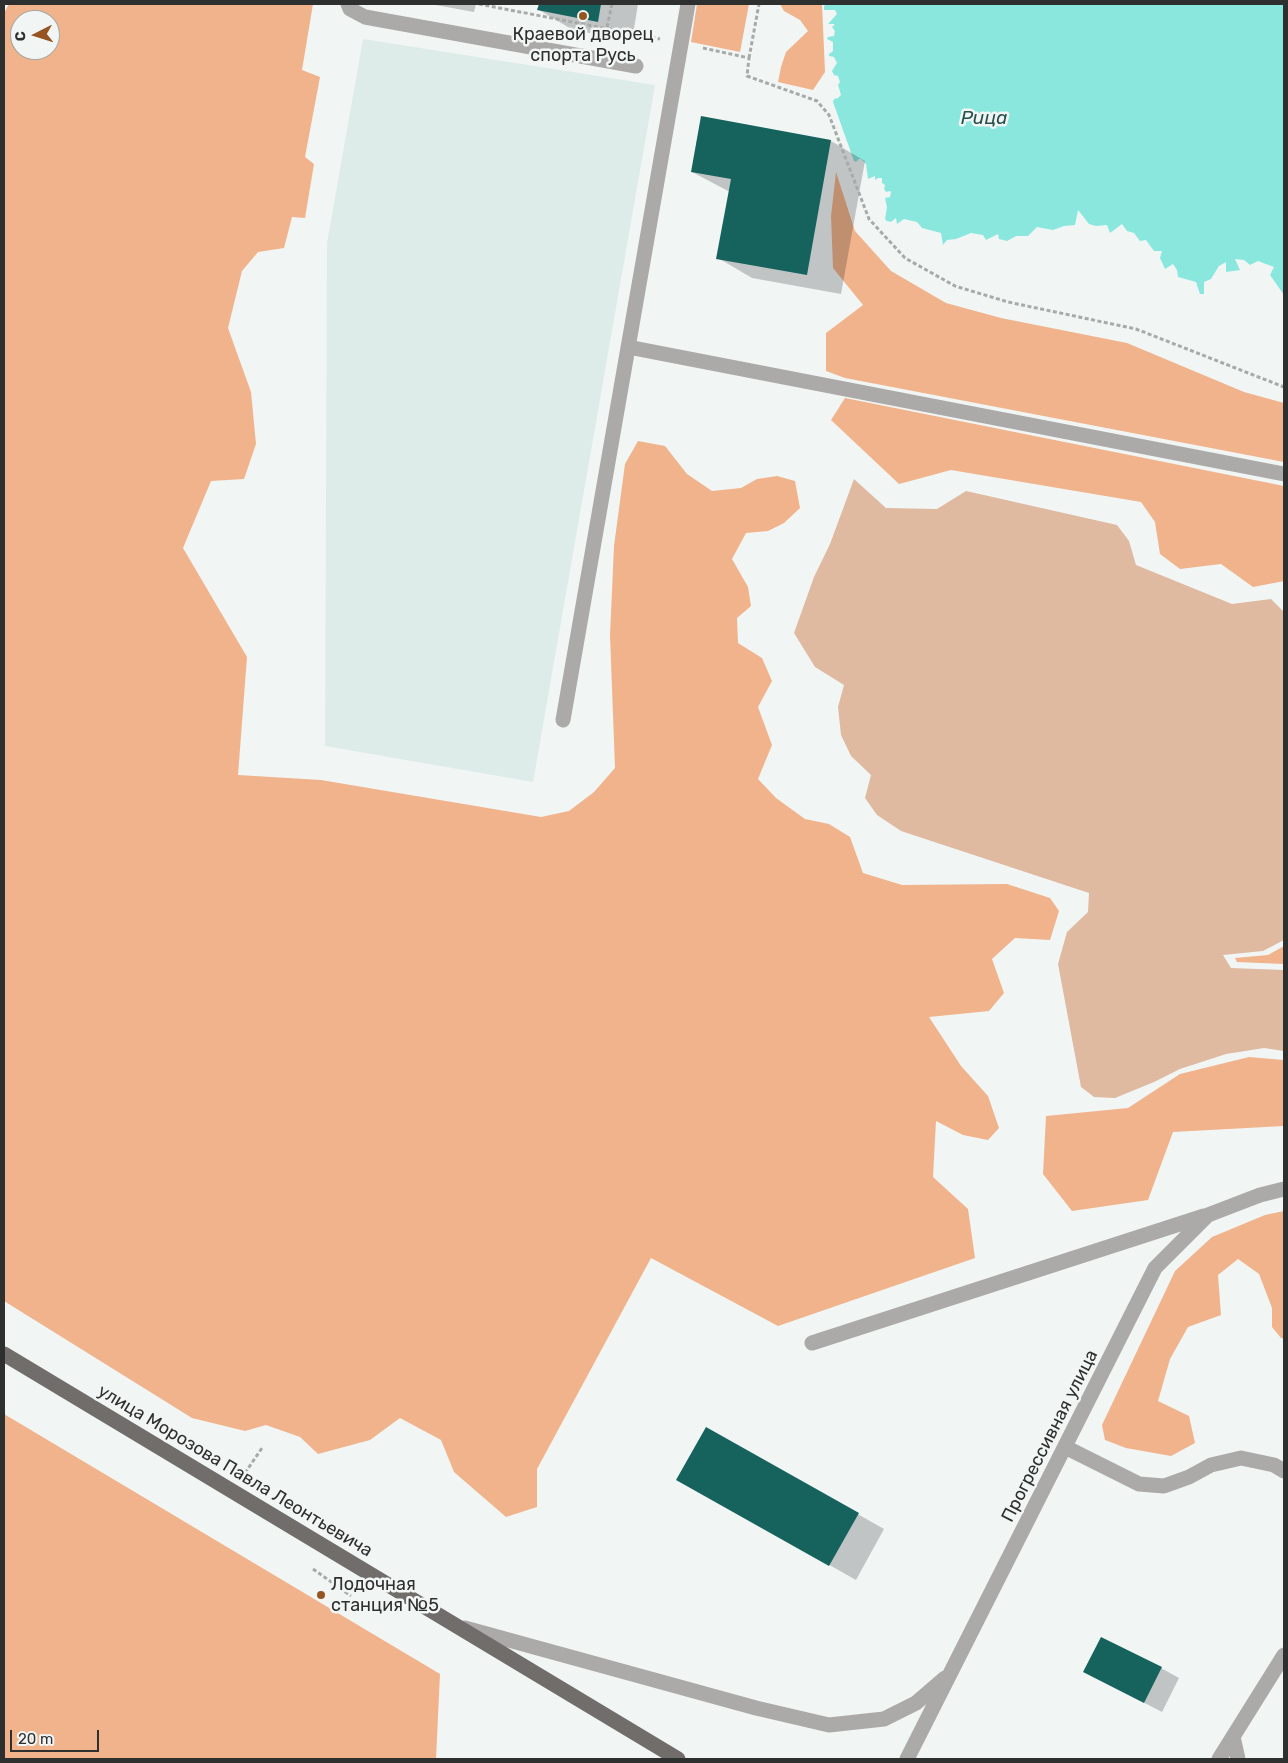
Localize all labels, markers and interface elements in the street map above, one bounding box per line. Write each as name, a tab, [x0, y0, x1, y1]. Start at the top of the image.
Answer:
north arrow	[10, 10, 60, 60]
marker: Краевой дворец спорта Русь	[577, 10, 589, 22]
place label: Краевой дворец спорта Русь	[512, 24, 654, 66]
text: С	[12, 31, 29, 42]
water label: Рица	[961, 108, 1007, 130]
street label: Прогрессивная улица	[997, 1346, 1103, 1526]
street label: улица Морозова Павла Леонтьевича	[94, 1380, 376, 1562]
place label: Лодочная станция №5	[331, 1574, 439, 1616]
marker: Лодочная станция №5	[315, 1589, 327, 1601]
scale bar	[12, 1720, 101, 1752]
text: 20 m	[18, 1730, 53, 1748]

